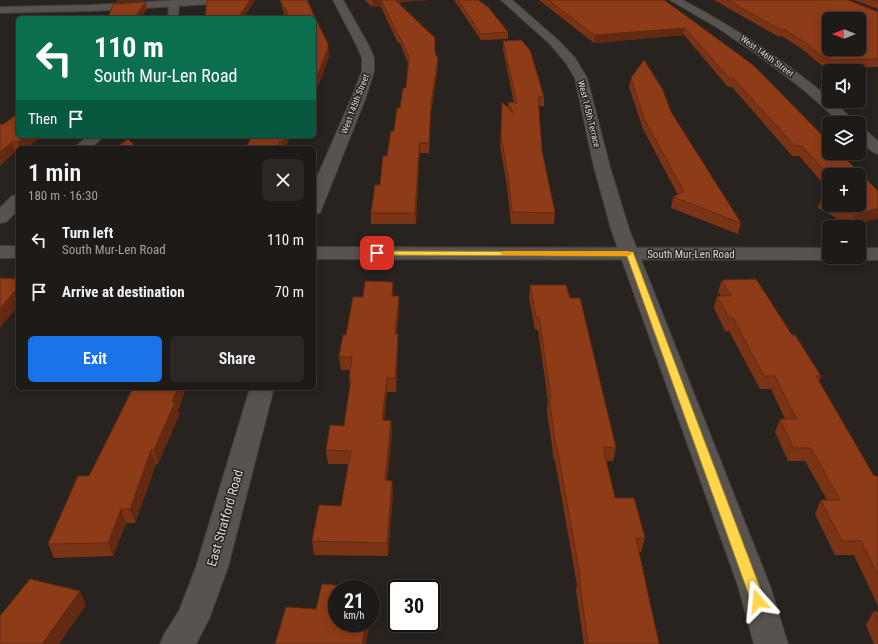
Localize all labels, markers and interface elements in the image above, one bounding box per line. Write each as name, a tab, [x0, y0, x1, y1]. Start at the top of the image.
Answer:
north arrow	[822, 12, 866, 56]
map controls	[822, 12, 866, 264]
text: 110 m	[94, 31, 164, 64]
icon: left	[28, 32, 80, 84]
street label: West 146th Street	[738, 33, 796, 79]
button: sound	[822, 64, 866, 108]
text: South Mur-Len Road	[94, 65, 237, 86]
street label: West 145th Street	[339, 72, 371, 135]
street label: West 145th Terrace	[576, 80, 602, 148]
icon: arrive	[65, 108, 87, 130]
text: Then	[28, 110, 57, 128]
button: layers	[822, 116, 866, 160]
text: 1 min	[28, 159, 81, 187]
button: close	[262, 159, 304, 201]
button: +	[822, 168, 866, 212]
text: 180 m · 16:30	[28, 188, 98, 203]
button: −	[822, 220, 866, 264]
text: Turn left	[62, 224, 113, 242]
icon: left	[28, 229, 50, 251]
text: 110 m	[267, 231, 304, 249]
pin	[360, 236, 394, 270]
text: South Mur-Len Road	[62, 242, 166, 257]
icon: arrive	[366, 242, 388, 264]
street label: South Mur-Len Road	[647, 248, 735, 261]
icon: arrive	[28, 281, 50, 303]
text: Arrive at destination	[62, 283, 185, 301]
text: 70 m	[274, 283, 304, 301]
button: Exit	[28, 336, 162, 382]
button: Share	[170, 336, 304, 382]
street label: East Stratford Road	[204, 468, 246, 568]
speed limit sign: 30	[388, 580, 440, 632]
position arrow	[737, 580, 779, 622]
text: 21	[344, 589, 364, 613]
text: km/h	[344, 610, 364, 621]

